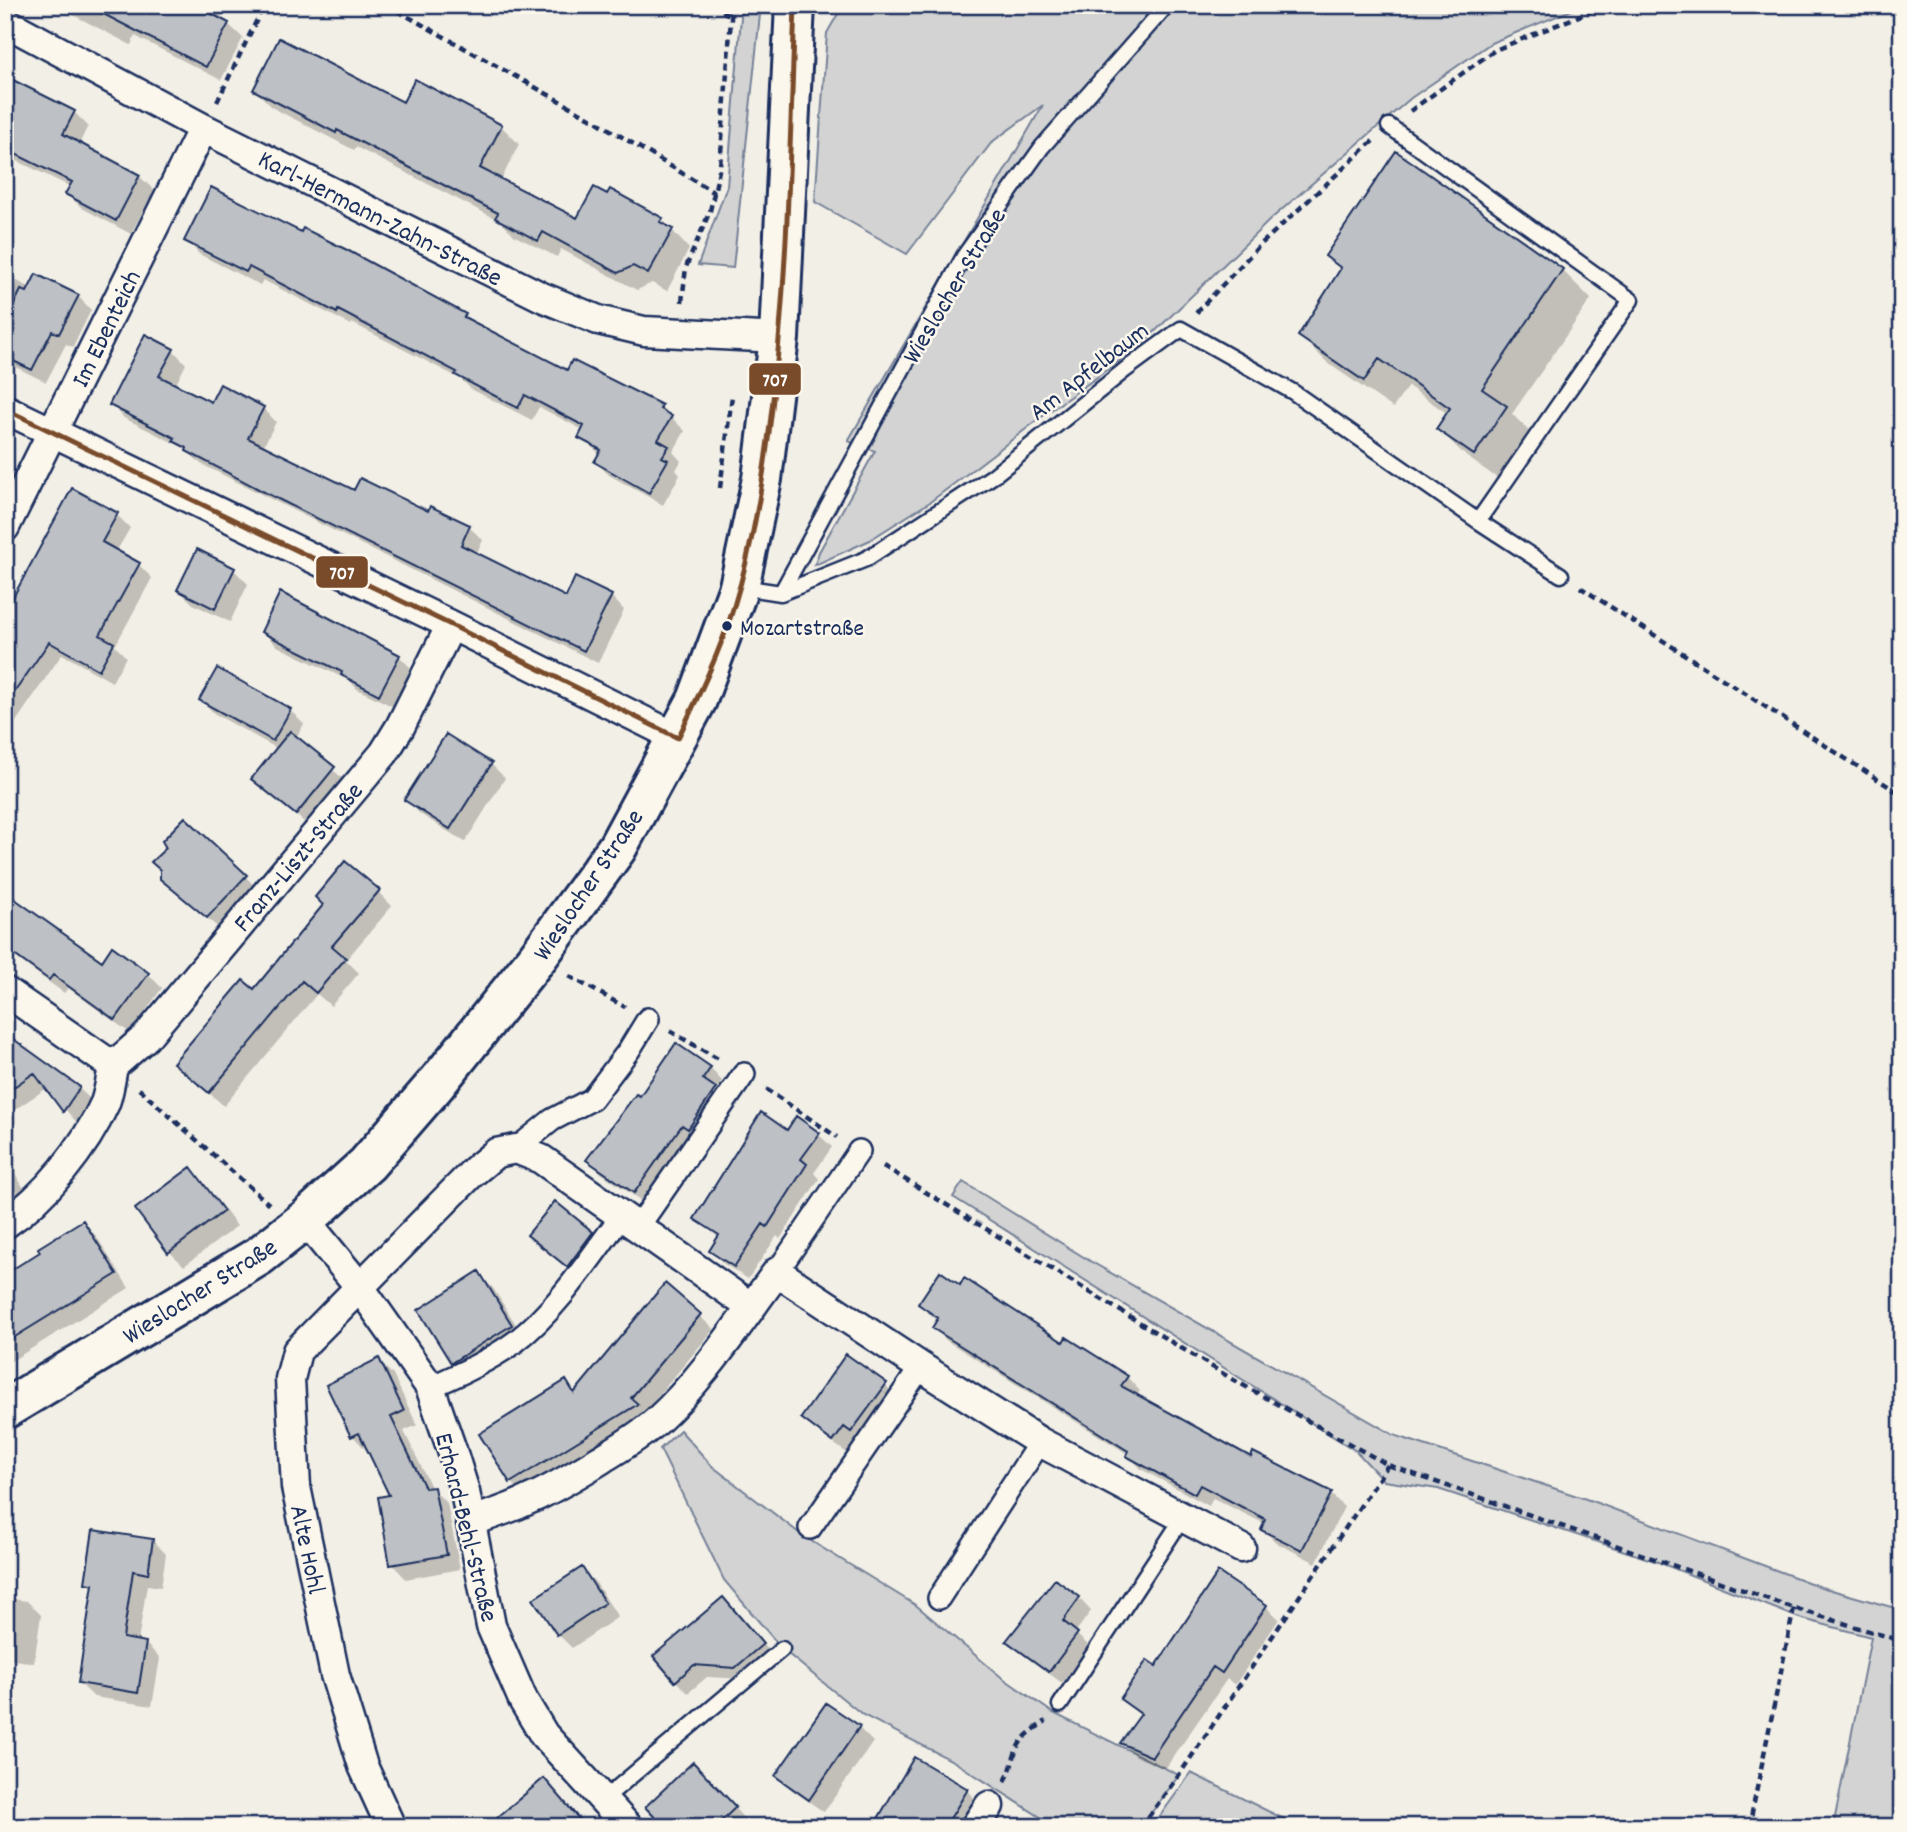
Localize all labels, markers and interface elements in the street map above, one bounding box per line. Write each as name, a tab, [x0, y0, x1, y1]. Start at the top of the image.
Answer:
street label: Karl-Hermann-Zahn-Straße	[251, 142, 508, 298]
street label: Wieslocher Straße	[895, 202, 1017, 372]
street label: Im Ebenteich	[64, 265, 153, 395]
street label: Am Apfelbaum	[1022, 314, 1158, 432]
line badge: 707	[748, 362, 802, 396]
text: 707	[763, 369, 787, 396]
line badge: 707	[315, 555, 369, 589]
text: 707	[330, 562, 354, 589]
place label: Mozartstraße	[740, 613, 864, 647]
marker: Mozartstraße	[720, 619, 734, 633]
street label: Franz-Liszt-Straße	[226, 775, 374, 941]
street label: Wieslocher Straße	[525, 803, 654, 969]
street label: Wieslocher Straße	[116, 1231, 285, 1355]
street label: Erhard-Behl-Straße	[423, 1429, 506, 1626]
street label: Alte Hohl	[278, 1502, 333, 1598]

